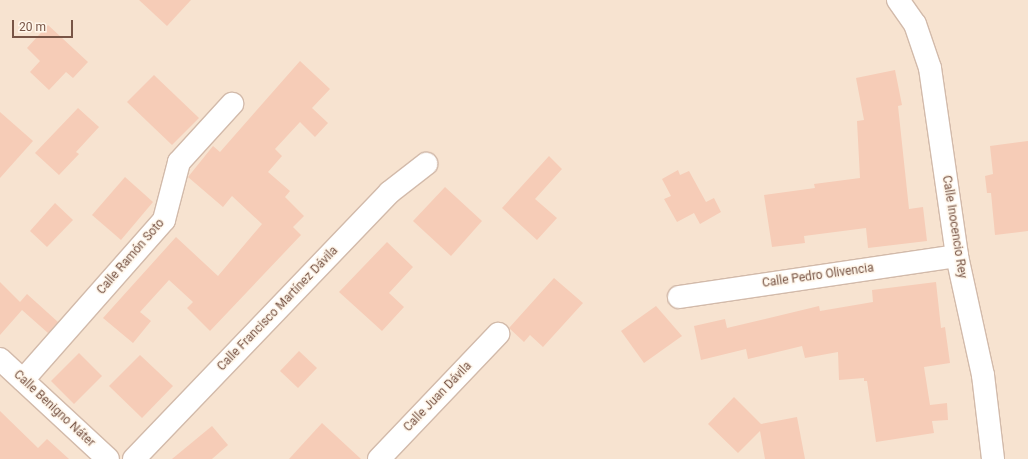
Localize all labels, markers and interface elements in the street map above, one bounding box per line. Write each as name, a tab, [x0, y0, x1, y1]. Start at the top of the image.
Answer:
scale bar	[14, 12, 75, 38]
text: 20 m	[19, 20, 46, 34]
street label: Calle Inocencio Rey	[939, 175, 969, 279]
street label: Calle Ramón Soto	[94, 216, 168, 298]
street label: Calle Francisco Martínez Dávila	[215, 244, 341, 374]
street label: Calle Pedro Olivencia	[761, 261, 875, 291]
street label: Calle Juan Dávila	[401, 359, 475, 435]
street label: Calle Benigno Náter	[11, 368, 97, 450]

